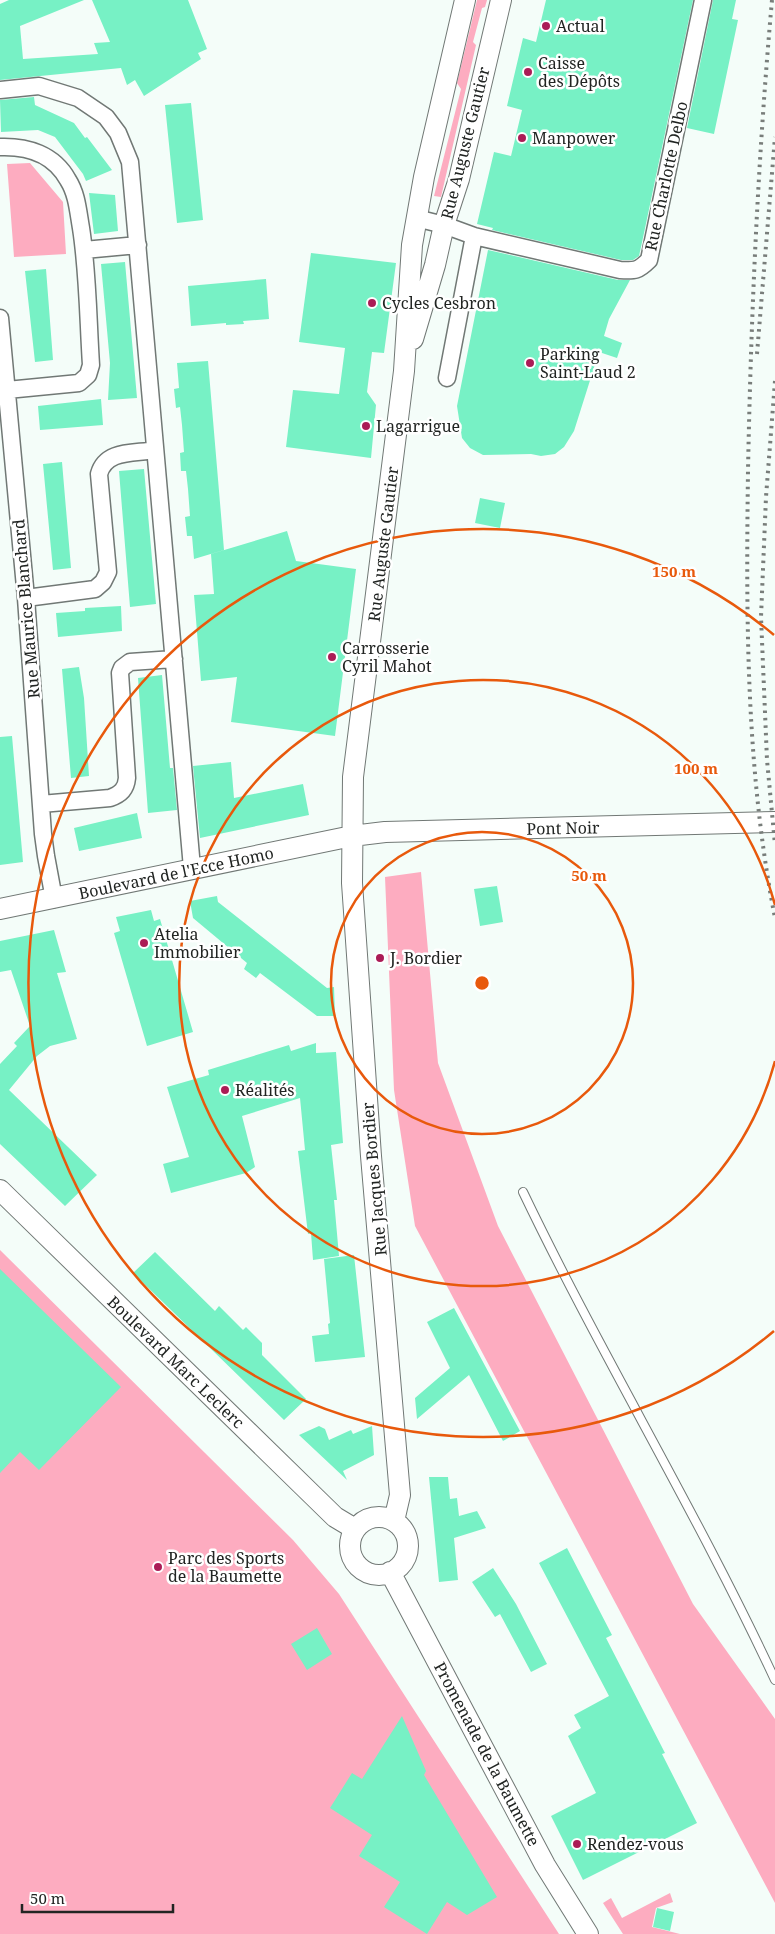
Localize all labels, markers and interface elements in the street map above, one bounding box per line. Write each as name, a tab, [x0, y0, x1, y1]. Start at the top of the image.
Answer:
place label: Actual	[556, 15, 605, 37]
marker: Actual	[540, 20, 552, 32]
place label: Caisse des Dépôts	[538, 52, 620, 92]
street label: Rue Auguste Gautier	[435, 64, 495, 221]
marker: Caisse des Dépôts	[522, 66, 534, 78]
street label: Rue Charlotte Delbo	[639, 99, 693, 253]
place label: Manpower	[532, 127, 616, 149]
marker: Manpower	[516, 132, 528, 144]
place label: Cycles Cesbron	[382, 292, 496, 314]
marker: Cycles Cesbron	[366, 297, 378, 309]
place label: Parking Saint-Laud 2	[540, 343, 636, 383]
marker: Parking Saint-Laud 2	[524, 357, 536, 369]
place label: Lagarrigue	[376, 415, 460, 437]
marker: Lagarrigue	[360, 420, 372, 432]
street label: Rue Auguste Gautier	[363, 465, 403, 623]
street label: Rue Maurice Blanchard	[7, 518, 45, 700]
text: 150 m	[652, 561, 696, 581]
place label: Carrosserie Cyril Mahot	[342, 637, 432, 677]
marker: Carrosserie Cyril Mahot	[326, 651, 338, 663]
text: 100 m	[674, 758, 718, 778]
street label: Pont Noir	[526, 816, 600, 840]
street label: Boulevard de l'Ecce Homo	[76, 842, 276, 904]
text: 50 m	[571, 865, 607, 885]
place label: Atelia Immobilier	[154, 923, 241, 963]
marker: Atelia Immobilier	[138, 937, 150, 949]
place label: J. Bordier	[389, 947, 463, 969]
marker: J. Bordier	[374, 952, 386, 964]
centre of rings	[473, 974, 491, 992]
place label: Réalités	[235, 1079, 295, 1101]
marker: Réalités	[219, 1084, 231, 1096]
street label: Rue Jacques Bordier	[356, 1101, 392, 1257]
street label: Boulevard Marc Leclerc	[103, 1291, 249, 1433]
place label: Parc des Sports de la Baumette	[168, 1547, 284, 1587]
marker: Parc des Sports de la Baumette	[152, 1561, 164, 1573]
street label: Promenade de la Baumette	[429, 1658, 545, 1850]
place label: Rendez-vous	[587, 1833, 684, 1855]
marker: Rendez-vous	[571, 1838, 583, 1850]
scale bar	[22, 1882, 174, 1914]
text: 50 m	[30, 1888, 65, 1908]

